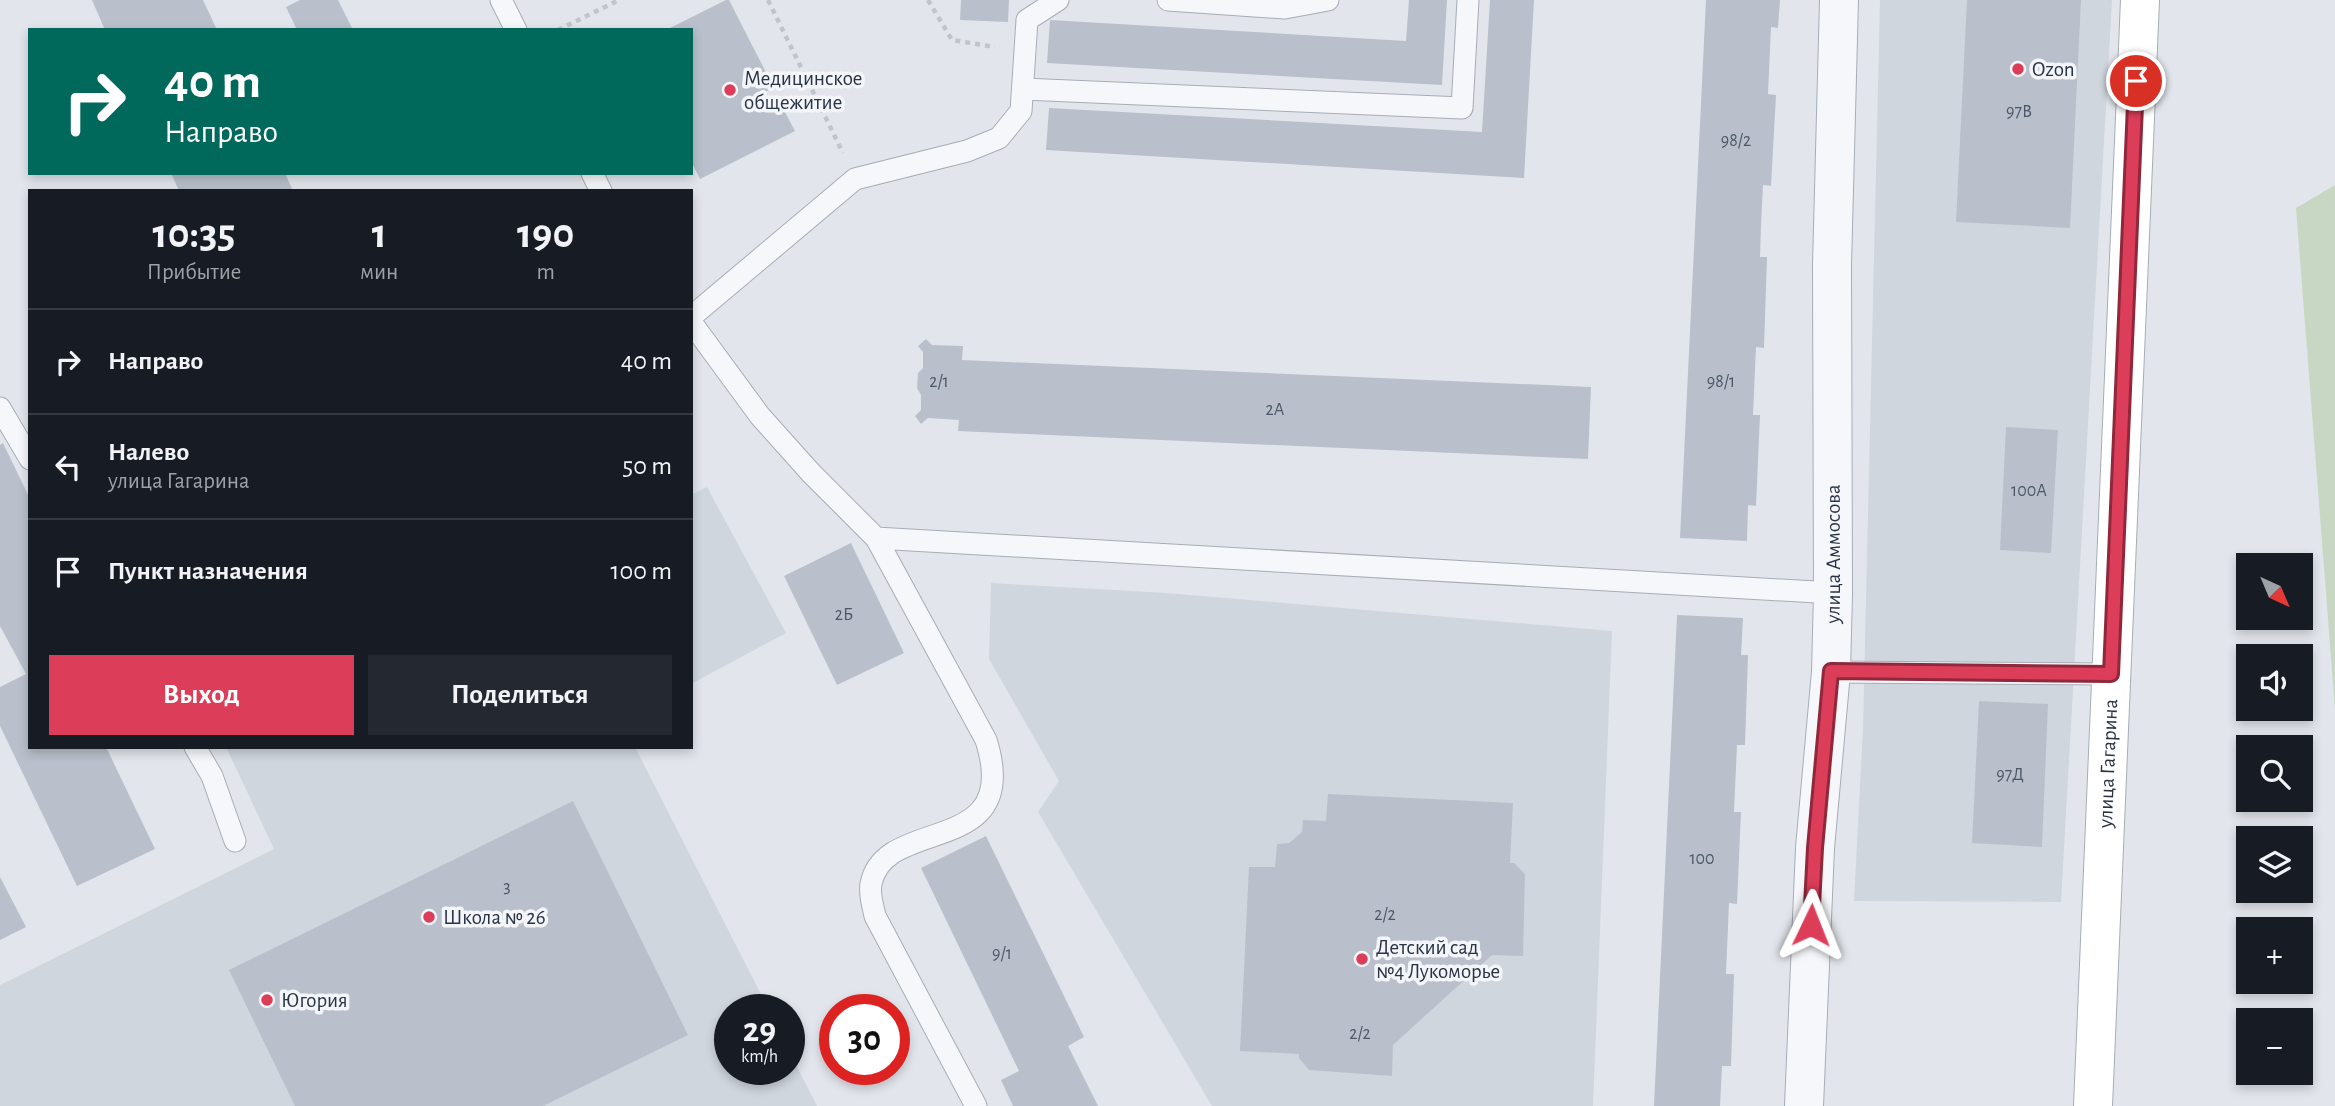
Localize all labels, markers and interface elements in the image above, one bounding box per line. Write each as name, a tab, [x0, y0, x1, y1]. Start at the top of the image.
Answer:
pin	[2106, 51, 2166, 111]
icon: right	[49, 56, 140, 147]
text: 40 m	[164, 58, 261, 107]
place label: Ozon	[2032, 59, 2075, 80]
marker: Ozon	[2010, 61, 2026, 77]
icon: arrive	[2117, 62, 2155, 100]
place label: Медицинское общежитие	[744, 68, 862, 113]
marker: Медицинское общежитие	[722, 82, 738, 98]
house number: 97В	[2006, 103, 2032, 121]
text: Направо	[164, 116, 278, 148]
house number: 98/2	[1721, 132, 1751, 150]
text: 10:35	[153, 213, 235, 255]
text: 1	[372, 213, 387, 255]
text: 190	[517, 213, 574, 255]
text: Прибытие	[147, 261, 241, 284]
text: мин	[360, 261, 398, 284]
text: m	[536, 261, 555, 284]
icon: right	[49, 343, 87, 381]
text: Направо	[108, 348, 203, 374]
text: 40 m	[621, 348, 672, 374]
house number: 2/1	[929, 373, 949, 391]
house number: 98/1	[1707, 373, 1735, 391]
house number: 2А	[1266, 401, 1285, 419]
text: Налево	[108, 439, 189, 465]
icon: left	[49, 448, 87, 486]
text: 50 m	[622, 453, 672, 479]
text: улица Гагарина	[108, 470, 249, 493]
house number: 100А	[2011, 482, 2047, 500]
street label: улица Аммосова	[1822, 484, 1844, 625]
icon: arrive	[49, 553, 87, 591]
north arrow	[2236, 553, 2314, 630]
map controls	[2236, 553, 2313, 1085]
text: Пункт назначения	[108, 558, 308, 584]
text: 100 m	[611, 558, 672, 584]
house number: 2Б	[835, 606, 853, 624]
button: sound	[2236, 644, 2313, 721]
button: Выход	[49, 655, 354, 735]
button: Поделиться	[368, 655, 672, 735]
street label: улица Гагарина	[2095, 698, 2121, 829]
button: search	[2236, 735, 2313, 812]
house number: 97Д	[1996, 766, 2024, 784]
button: layers	[2236, 826, 2313, 903]
house number: 100	[1689, 850, 1715, 868]
house number: 3	[503, 878, 511, 896]
position arrow	[1774, 888, 1848, 962]
house number: 2/2	[1374, 906, 1396, 924]
place label: Школа № 26	[443, 907, 546, 928]
marker: Школа № 26	[421, 909, 437, 925]
button: +	[2236, 917, 2313, 994]
place label: Детский сад №4 Лукоморье	[1376, 937, 1500, 982]
house number: 9/1	[992, 945, 1012, 963]
marker: Детский сад №4 Лукоморье	[1354, 951, 1370, 967]
place label: Югория	[281, 990, 348, 1011]
marker: Югория	[259, 992, 275, 1008]
speed limit sign: 30	[819, 994, 910, 1085]
button: −	[2236, 1008, 2313, 1085]
text: 29	[743, 1013, 776, 1048]
house number: 2/2	[1349, 1025, 1371, 1043]
text: km/h	[741, 1048, 778, 1066]

